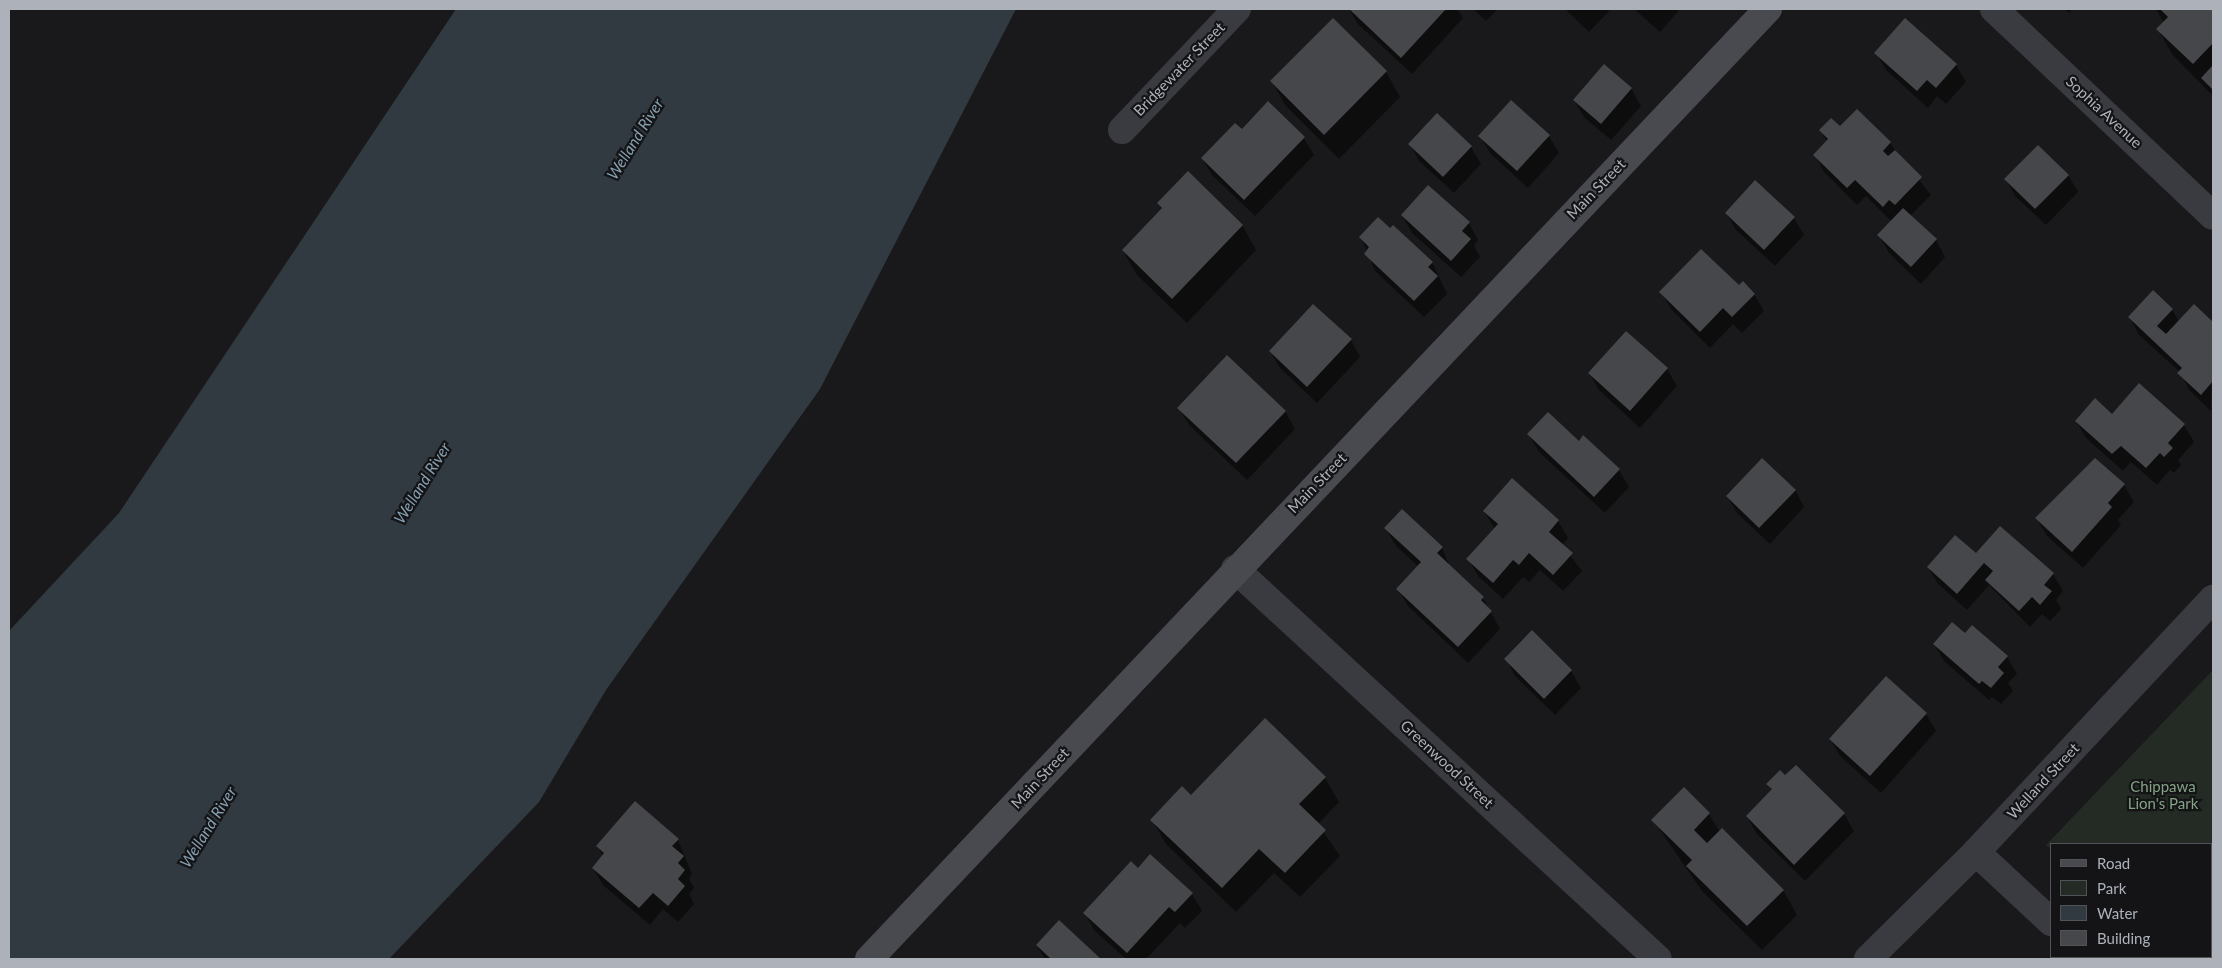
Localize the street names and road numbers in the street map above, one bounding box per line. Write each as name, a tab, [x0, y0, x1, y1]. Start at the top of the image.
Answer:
street label: Bridgewater Street	[1130, 18, 1228, 120]
street label: Sophia Avenue	[2062, 72, 2146, 152]
street label: Main Street	[1563, 155, 1629, 223]
street label: Main Street	[1284, 449, 1350, 517]
street label: Greenwood Street	[1397, 716, 1497, 812]
street label: Welland Street	[2003, 739, 2083, 823]
street label: Main Street	[1007, 744, 1073, 812]

